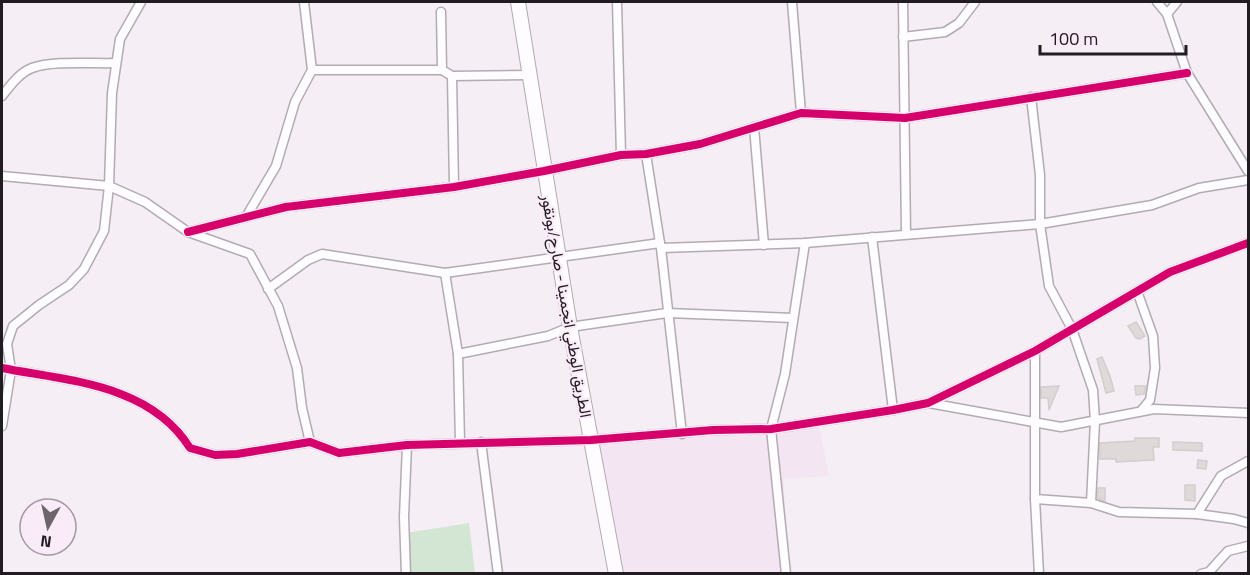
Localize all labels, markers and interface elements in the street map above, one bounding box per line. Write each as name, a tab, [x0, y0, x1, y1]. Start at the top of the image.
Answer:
scale bar	[1040, 18, 1186, 56]
text: 100 m	[1049, 25, 1098, 52]
street label: الطريق الوطني انجمينا - صارح/بونقور	[533, 191, 598, 420]
north arrow	[18, 497, 78, 557]
text: N	[39, 529, 53, 555]

